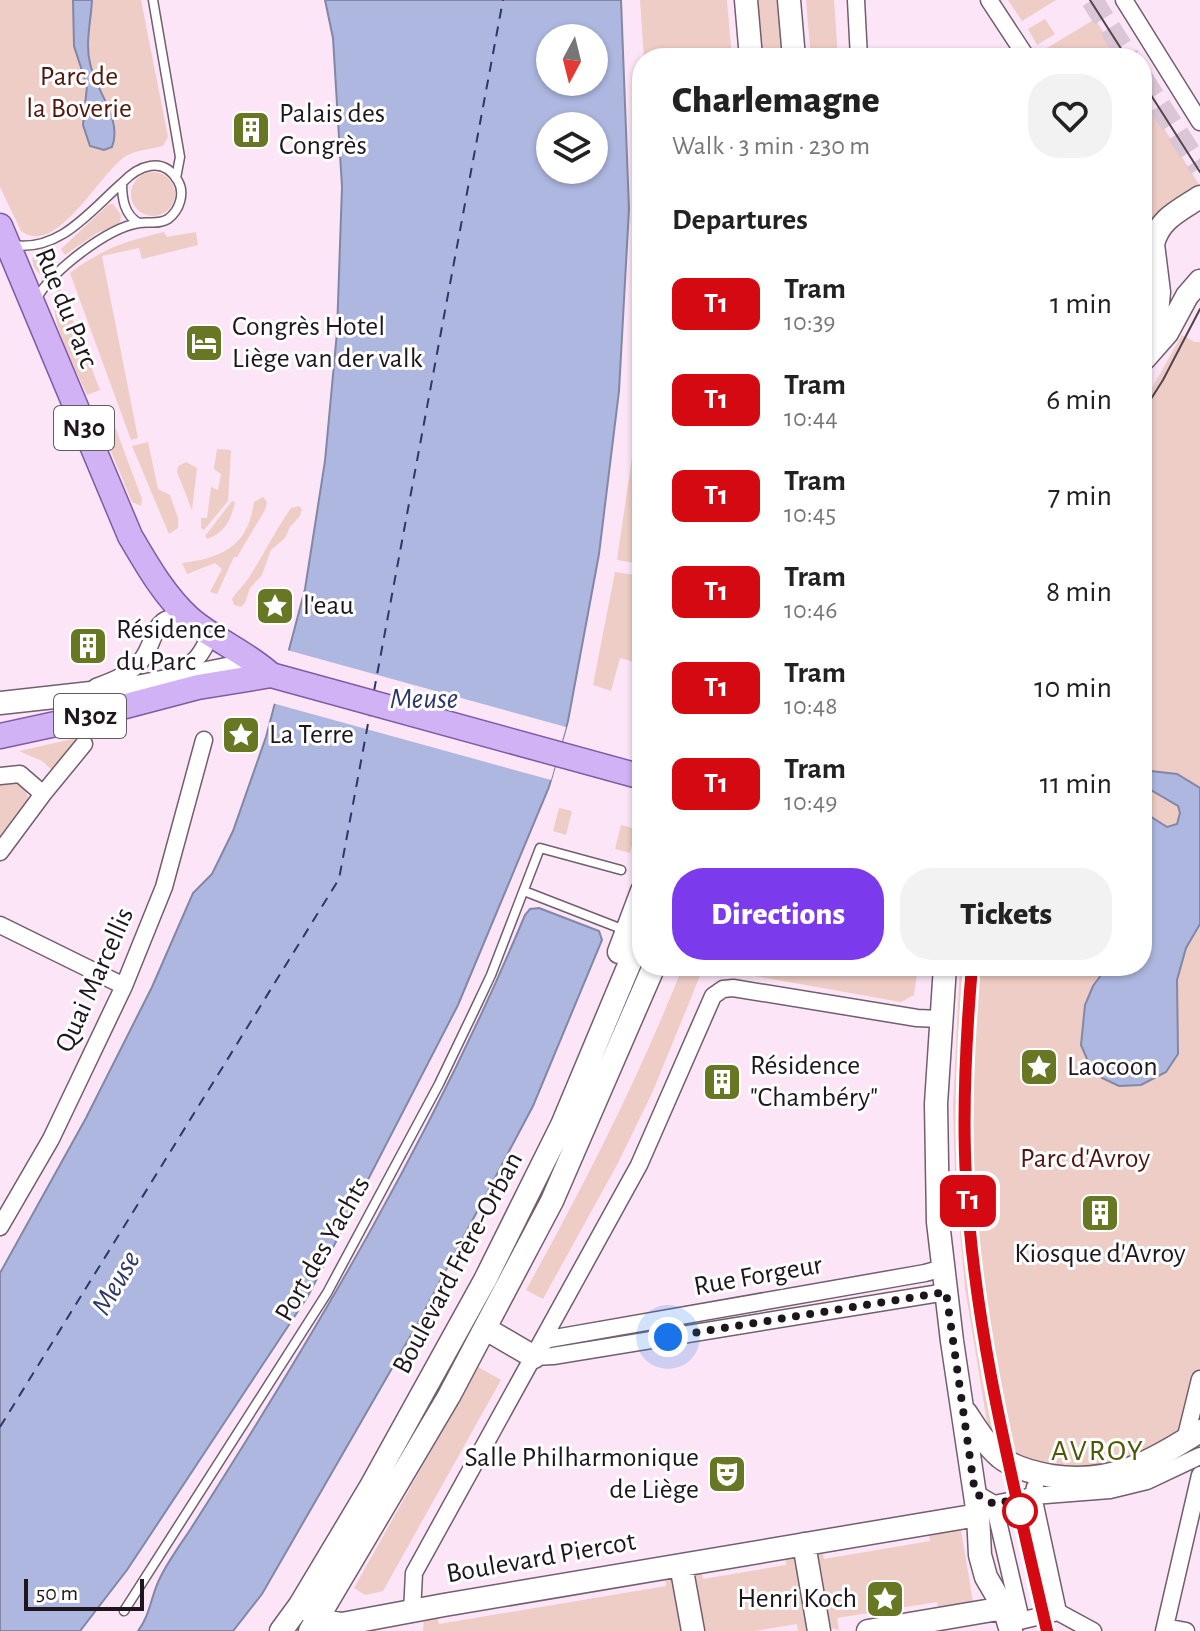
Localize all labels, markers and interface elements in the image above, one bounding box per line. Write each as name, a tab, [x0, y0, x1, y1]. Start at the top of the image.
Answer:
north arrow	[536, 24, 608, 96]
map controls	[536, 24, 608, 184]
park label: Parc de la Boverie	[26, 63, 132, 123]
button: heart	[1028, 74, 1112, 158]
text: Charlemagne	[672, 82, 880, 120]
place label: Palais des Congrès	[279, 100, 385, 160]
building icon: Palais des Congrès	[230, 109, 272, 151]
button: layers	[536, 112, 608, 184]
text: Walk · 3 min · 230 m	[672, 133, 870, 159]
text: Departures	[672, 205, 808, 235]
street label: Rue du Parc	[29, 244, 103, 372]
text: Tram	[784, 274, 846, 304]
text: 1 min	[1050, 289, 1112, 319]
text: T1	[704, 290, 728, 318]
text: 10:39	[784, 309, 836, 335]
place label: Congrès Hotel Liège van der valk	[232, 313, 423, 373]
hotel icon: Congrès Hotel Liège van der valk	[183, 322, 225, 364]
text: Tram	[784, 370, 846, 400]
text: 6 min	[1046, 385, 1112, 415]
text: T1	[704, 386, 728, 414]
text: 10:44	[784, 405, 838, 431]
road number: N30	[54, 406, 114, 450]
text: Tram	[784, 466, 846, 496]
text: 7 min	[1048, 481, 1112, 511]
text: T1	[704, 482, 728, 510]
text: 10:45	[784, 501, 836, 527]
text: Tram	[784, 562, 846, 592]
text: 8 min	[1046, 577, 1112, 607]
text: T1	[704, 578, 728, 606]
place icon: l'eau	[254, 585, 296, 627]
place label: l'eau	[303, 592, 354, 620]
text: 10:46	[784, 597, 837, 623]
place label: Résidence du Parc	[116, 616, 226, 676]
building icon: Résidence du Parc	[67, 625, 109, 667]
text: Tram	[784, 658, 846, 688]
text: 10 min	[1034, 673, 1112, 703]
text: T1	[704, 674, 728, 702]
water label: Meuse	[390, 684, 458, 714]
text: 10:48	[784, 693, 837, 719]
road number: N30z	[54, 694, 126, 738]
place icon: La Terre	[220, 714, 262, 756]
place label: La Terre	[269, 721, 354, 749]
text: Tram	[784, 754, 846, 784]
text: 11 min	[1040, 769, 1112, 799]
text: T1	[704, 770, 728, 798]
text: 10:49	[784, 789, 837, 815]
button: Directions	[672, 868, 884, 960]
button: Tickets	[900, 868, 1112, 960]
street label: Quai Marcellis	[51, 904, 139, 1056]
place icon: Laocoon	[1018, 1046, 1060, 1088]
place label: Résidence "Chambéry"	[750, 1052, 878, 1112]
place label: Laocoon	[1067, 1053, 1158, 1081]
building icon: Résidence "Chambéry"	[701, 1061, 743, 1103]
park label: Parc d'Avroy	[1020, 1145, 1150, 1173]
street label: Boulevard Frère-Orban	[388, 1148, 528, 1378]
street label: Port des Yachts	[270, 1172, 376, 1326]
line badge: T1	[932, 1175, 1004, 1227]
text: T1	[956, 1187, 980, 1215]
building icon: Kiosque d'Avroy	[1079, 1192, 1121, 1234]
place label: Kiosque d'Avroy	[1014, 1240, 1186, 1268]
water label: Meuse	[86, 1246, 146, 1320]
street label: Rue Forgeur	[692, 1251, 824, 1301]
your location	[648, 1317, 688, 1357]
district label: AVROY	[1051, 1436, 1145, 1466]
place label: Salle Philharmonique de Liège	[464, 1444, 699, 1504]
theatre icon: Salle Philharmonique de Liège	[706, 1453, 748, 1495]
unlabelled marker	[1003, 1494, 1037, 1528]
street label: Boulevard Piercot	[444, 1528, 638, 1588]
scale bar	[24, 1575, 144, 1611]
place icon: Henri Koch	[864, 1578, 906, 1620]
text: 50 m	[36, 1582, 78, 1604]
place label: Henri Koch	[737, 1585, 857, 1613]

